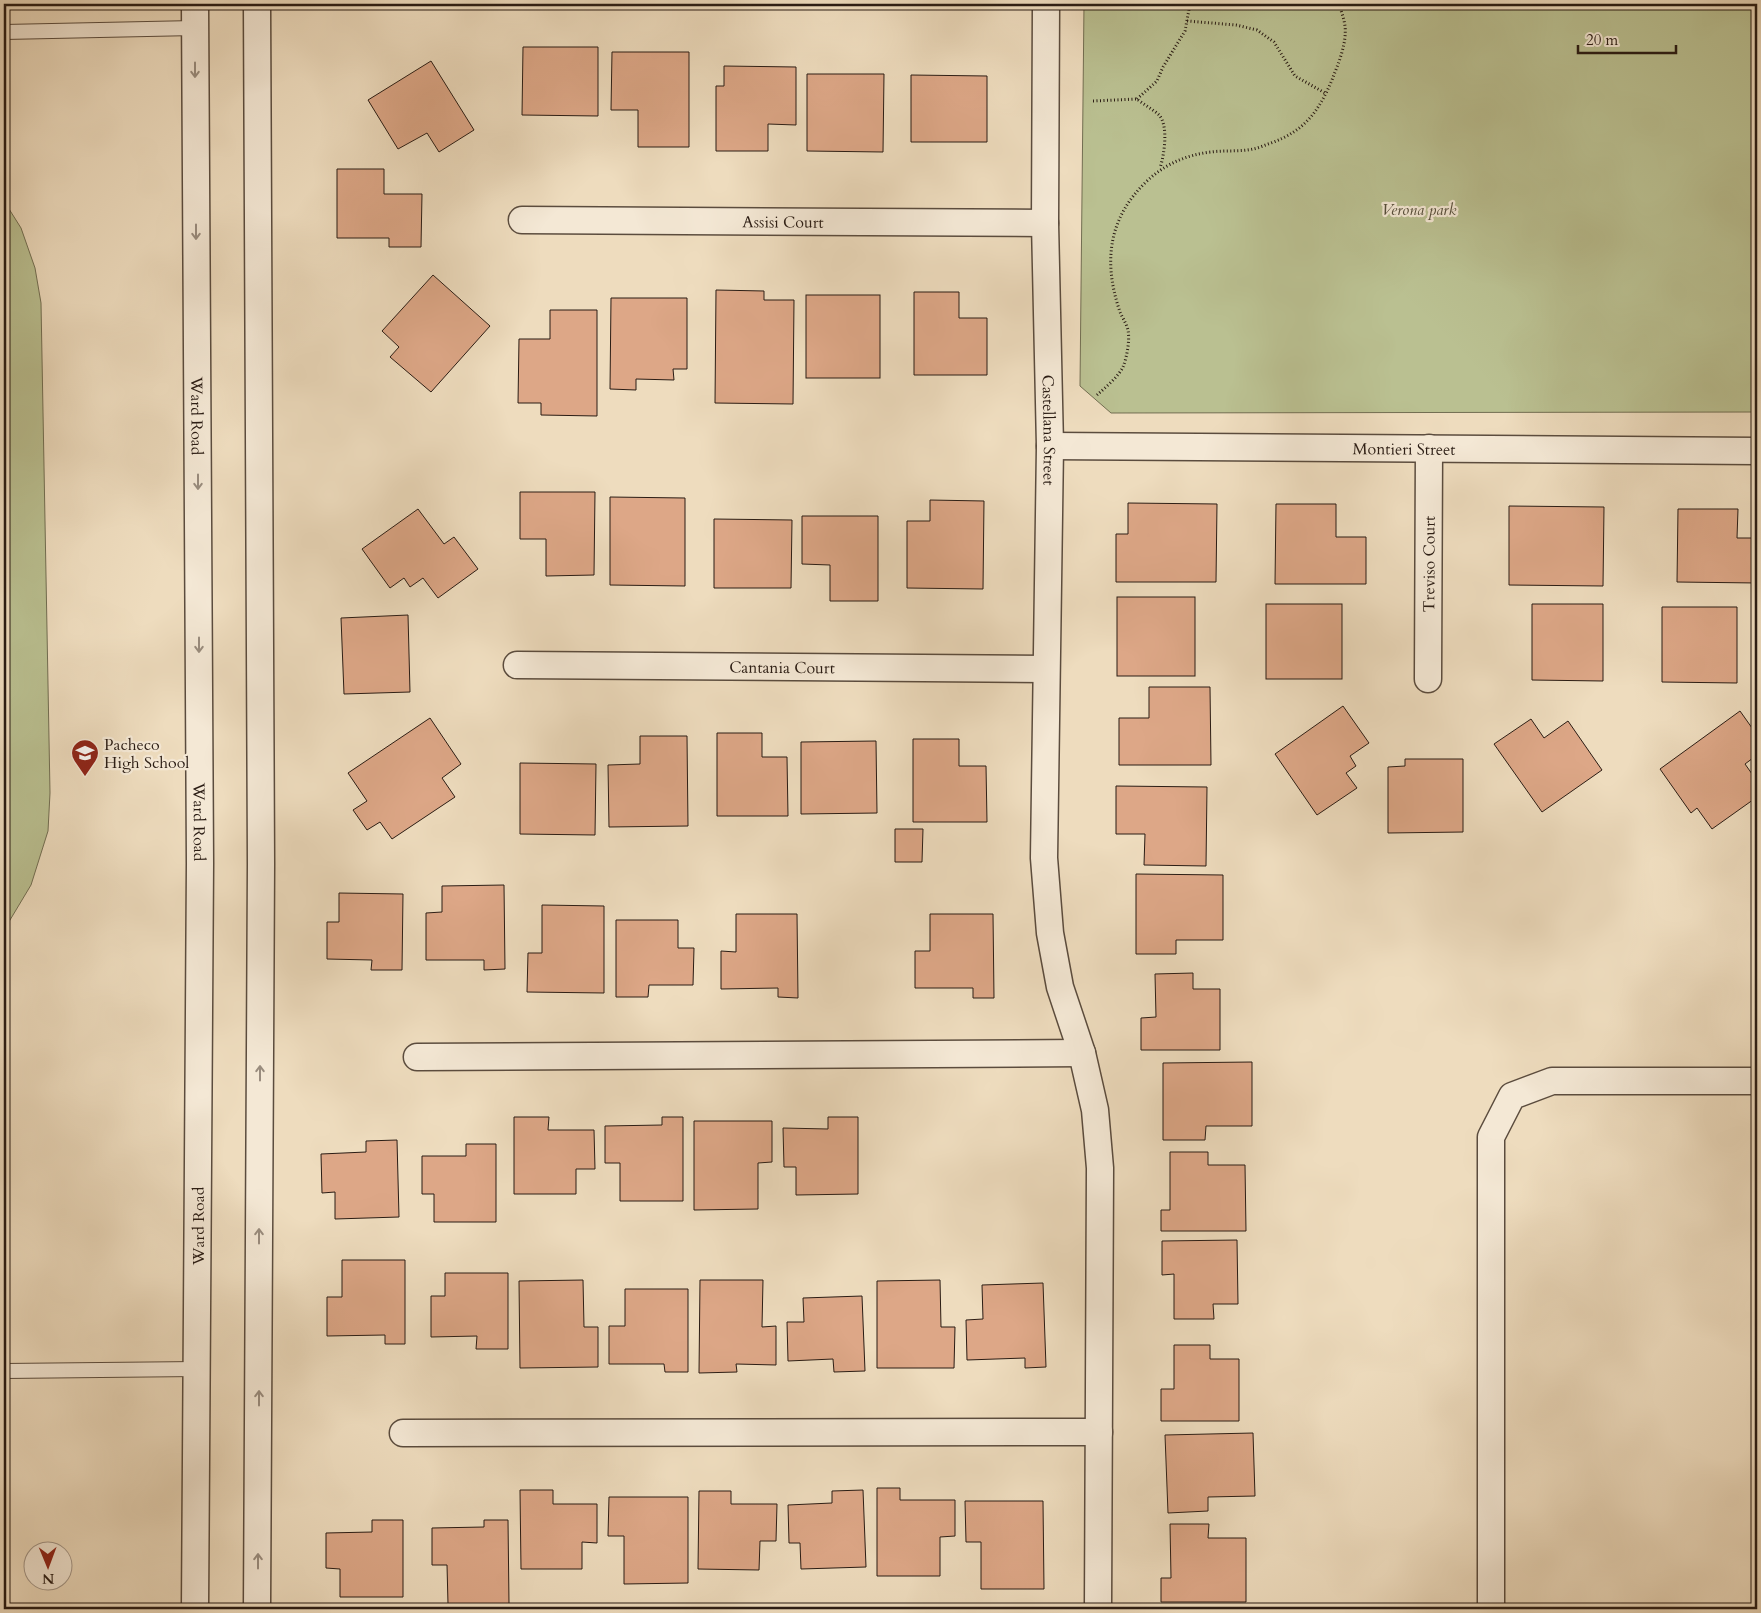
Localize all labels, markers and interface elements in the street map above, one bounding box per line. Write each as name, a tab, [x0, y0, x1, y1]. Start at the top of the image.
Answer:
scale bar	[1578, 22, 1676, 54]
text: 20 m	[1586, 30, 1618, 50]
one-way arrow	[190, 62, 200, 78]
park label: Verona park	[1382, 199, 1457, 221]
street label: Assisi Court	[742, 211, 824, 234]
one-way arrow	[191, 224, 201, 240]
street label: Castellana Street	[1036, 374, 1060, 485]
street label: Ward Road	[185, 376, 208, 456]
street label: Montieri Street	[1353, 438, 1455, 461]
one-way arrow	[193, 474, 203, 490]
street label: Treviso Court	[1418, 516, 1441, 612]
one-way arrow	[194, 636, 204, 653]
street label: Cantania Court	[729, 657, 835, 679]
place label: Pacheco High School	[104, 734, 189, 774]
school or university icon: Pacheco High School	[70, 738, 100, 777]
street label: Ward Road	[188, 782, 210, 862]
one-way arrow	[255, 1065, 265, 1082]
street label: Ward Road	[188, 1186, 210, 1266]
one-way arrow	[254, 1228, 264, 1244]
one-way arrow	[254, 1390, 263, 1406]
north arrow	[22, 1540, 72, 1590]
one-way arrow	[253, 1553, 263, 1569]
text: N	[42, 1569, 54, 1588]

